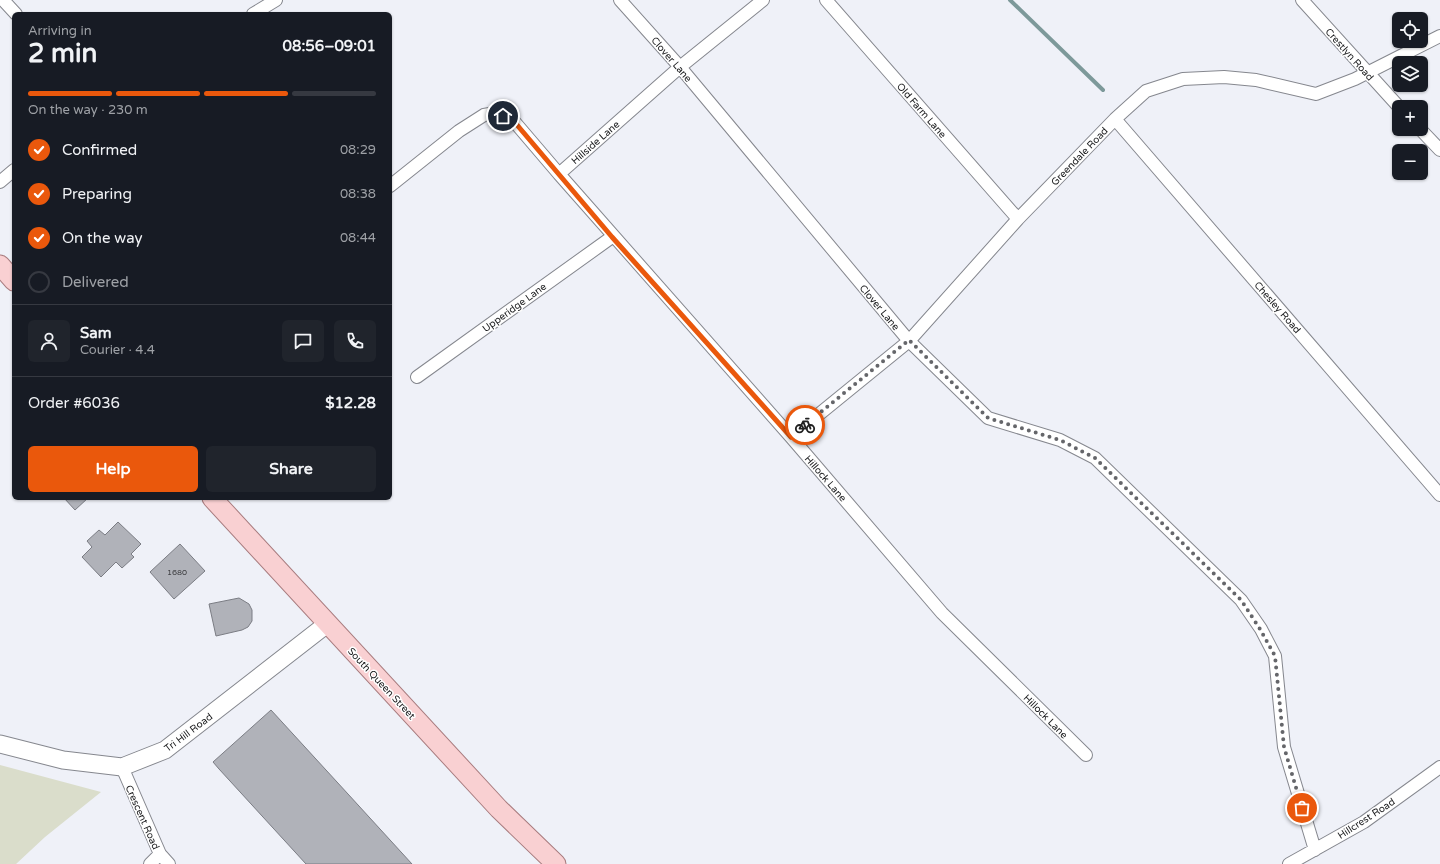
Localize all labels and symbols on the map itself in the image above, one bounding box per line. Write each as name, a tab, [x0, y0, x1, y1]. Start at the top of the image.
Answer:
street label: Crestlyn Road	[1323, 26, 1376, 83]
street label: Clover Lane	[648, 35, 694, 85]
street label: Old Farm Lane	[894, 81, 949, 141]
pin	[486, 99, 520, 133]
street label: Hillside Lane	[569, 118, 622, 167]
street label: Greendale Road	[1049, 125, 1111, 188]
street label: Chesley Road	[1251, 279, 1303, 336]
street label: Upperidge Lane	[480, 280, 549, 335]
street label: Clover Lane	[857, 282, 902, 333]
courier	[785, 405, 825, 445]
street label: Hillock Lane	[802, 453, 849, 505]
house number: 1680	[167, 568, 187, 577]
street label: South Queen Street	[345, 645, 418, 722]
street label: Hillock Lane	[1021, 692, 1070, 742]
street label: Tri Hill Road	[162, 711, 215, 755]
street label: Crescent Road	[122, 783, 162, 852]
pin	[1285, 791, 1319, 825]
street label: Hillcrest Road	[1336, 796, 1397, 842]

